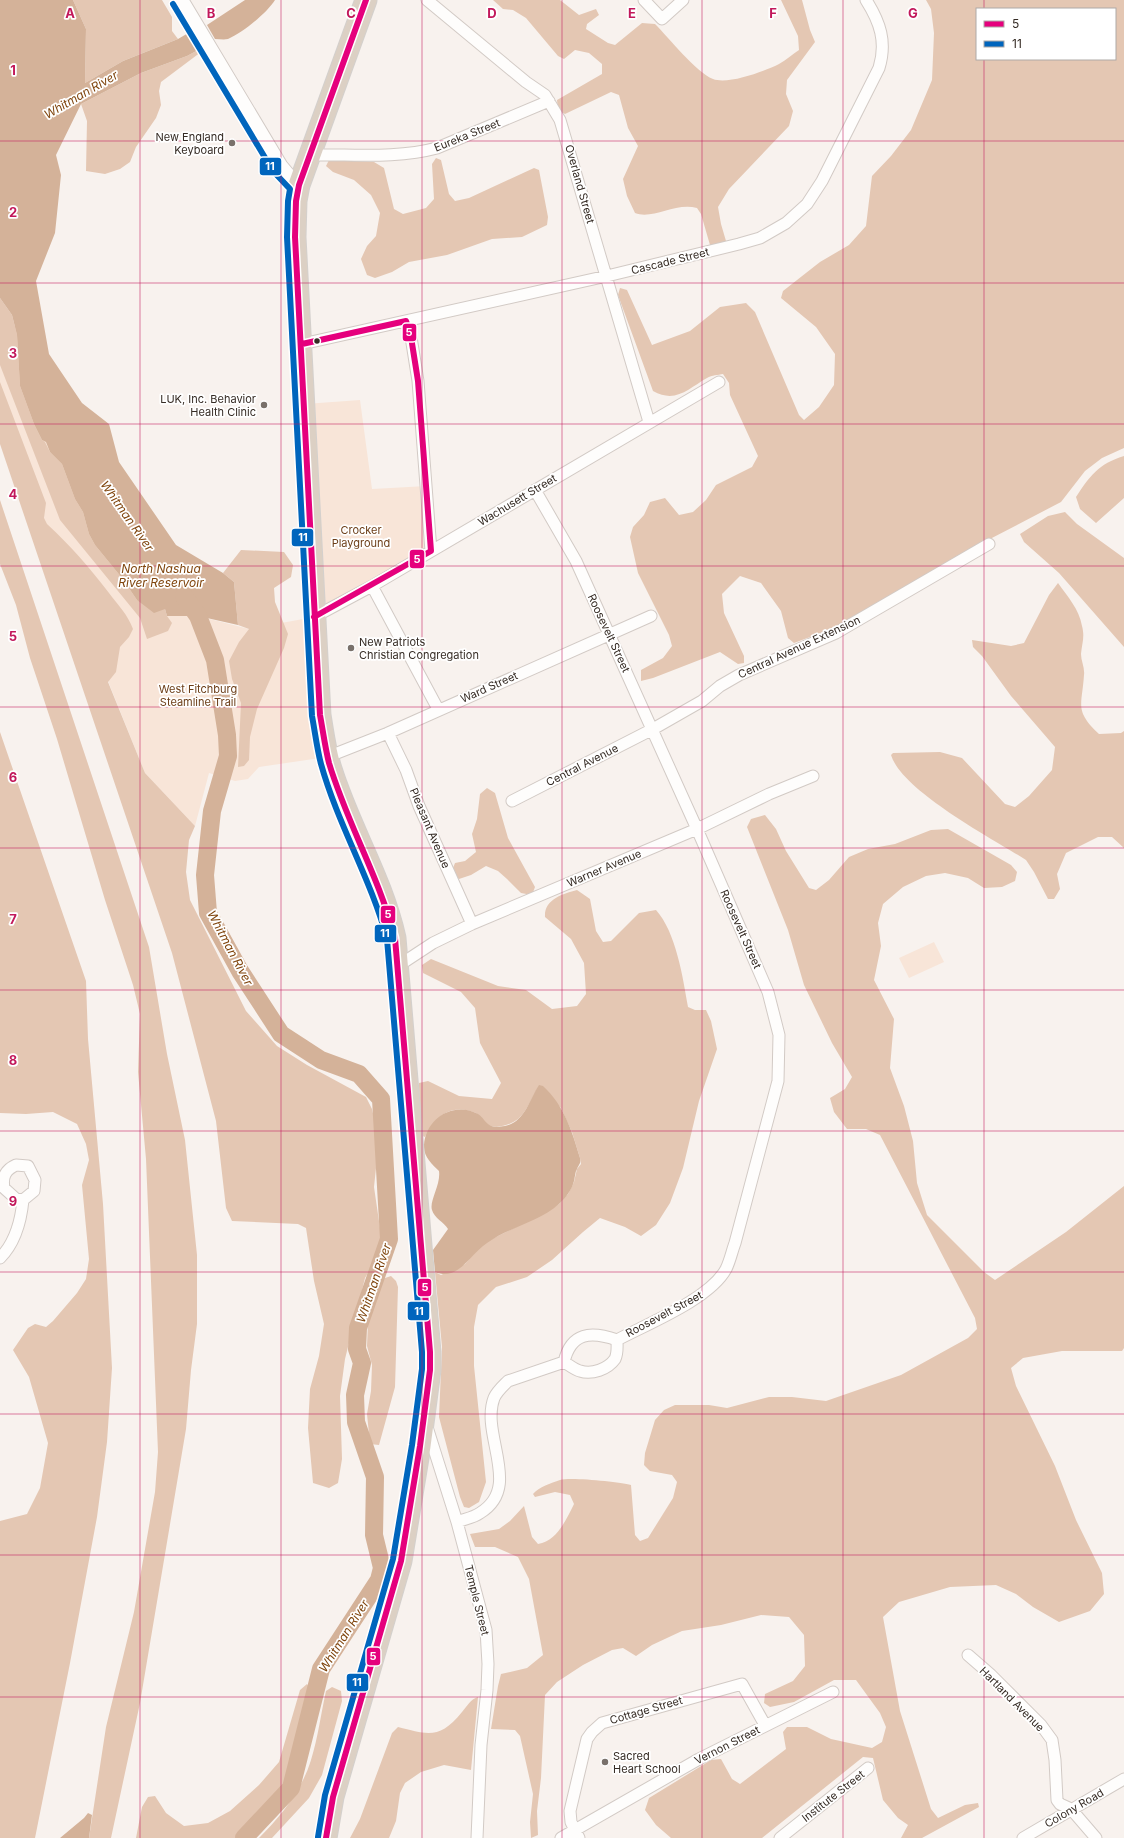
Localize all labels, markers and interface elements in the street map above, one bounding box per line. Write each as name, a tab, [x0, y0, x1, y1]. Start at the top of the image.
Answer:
text: A	[65, 5, 75, 21]
text: B	[207, 5, 216, 21]
text: C	[346, 5, 356, 21]
text: D	[487, 5, 497, 21]
text: E	[628, 5, 636, 21]
text: F	[769, 5, 777, 21]
text: G	[908, 5, 918, 21]
legend	[976, 8, 1116, 60]
text: 5	[1012, 16, 1019, 31]
text: 11	[1012, 36, 1022, 51]
text: 1	[10, 62, 16, 78]
water label: Whitman River	[41, 67, 121, 122]
street label: Eureka Street	[432, 115, 502, 155]
place label: New England Keyboard	[155, 130, 224, 157]
marker: New England Keyboard	[227, 138, 237, 148]
street label: Overland Street	[562, 143, 598, 225]
line badge: 11	[259, 157, 282, 176]
text: 11	[265, 159, 275, 173]
text: 2	[9, 204, 17, 220]
street label: Cascade Street	[630, 244, 711, 277]
line badge: 5	[402, 323, 417, 342]
text: 5	[405, 325, 413, 339]
unlabelled marker	[312, 336, 322, 346]
text: 3	[9, 345, 17, 361]
place label: LUK, Inc. Behavior Health Clinic	[160, 392, 256, 419]
marker: LUK, Inc. Behavior Health Clinic	[259, 400, 269, 410]
street label: Wachusett Street	[475, 471, 559, 529]
water label: Whitman River	[98, 478, 158, 554]
text: 4	[9, 486, 18, 502]
park label: Crocker Playground	[332, 523, 390, 550]
line badge: 11	[291, 528, 314, 547]
text: 11	[298, 530, 308, 544]
line badge: 5	[409, 549, 425, 569]
text: 5	[413, 552, 421, 566]
water label: North Nashua River Reservoir	[118, 561, 204, 590]
street label: Roosevelt Street	[585, 591, 633, 675]
street label: Central Avenue Extension	[736, 613, 862, 681]
text: 5	[9, 628, 17, 644]
place label: New Patriots Christian Congregation	[359, 635, 479, 662]
marker: New Patriots Christian Congregation	[346, 643, 356, 653]
street label: Ward Street	[458, 668, 520, 706]
park label: West Fitchburg Steamline Trail	[159, 682, 237, 709]
street label: Central Avenue	[544, 741, 620, 789]
text: 6	[9, 769, 17, 785]
street label: Pleasant Avenue	[407, 786, 453, 870]
street label: Warner Avenue	[565, 846, 643, 890]
street label: Roosevelt Street	[717, 887, 765, 971]
line badge: 5	[380, 905, 396, 924]
text: 5	[384, 907, 392, 921]
water label: Whitman River	[204, 908, 257, 988]
text: 7	[9, 911, 17, 927]
line badge: 11	[374, 924, 397, 943]
text: 11	[380, 926, 390, 940]
text: 8	[9, 1052, 17, 1068]
text: 9	[9, 1193, 17, 1209]
water label: Whitman River	[353, 1241, 394, 1324]
line badge: 5	[417, 1278, 432, 1297]
text: 5	[421, 1280, 429, 1294]
street label: Roosevelt Street	[623, 1288, 705, 1340]
line badge: 11	[407, 1301, 430, 1321]
text: 11	[414, 1304, 424, 1318]
street label: Temple Street	[461, 1563, 493, 1637]
water label: Whitman River	[315, 1596, 372, 1675]
line badge: 5	[366, 1647, 381, 1666]
text: 5	[369, 1649, 377, 1663]
street label: Hartland Avenue	[977, 1664, 1047, 1734]
line badge: 11	[346, 1673, 369, 1692]
text: 11	[352, 1675, 362, 1689]
street label: Cottage Street	[608, 1693, 684, 1727]
street label: Vernon Street	[692, 1722, 762, 1767]
place label: Sacred Heart School	[613, 1749, 681, 1776]
marker: Sacred Heart School	[600, 1757, 610, 1767]
street label: Institute Street	[799, 1767, 867, 1825]
street label: Colony Road	[1042, 1785, 1106, 1831]

